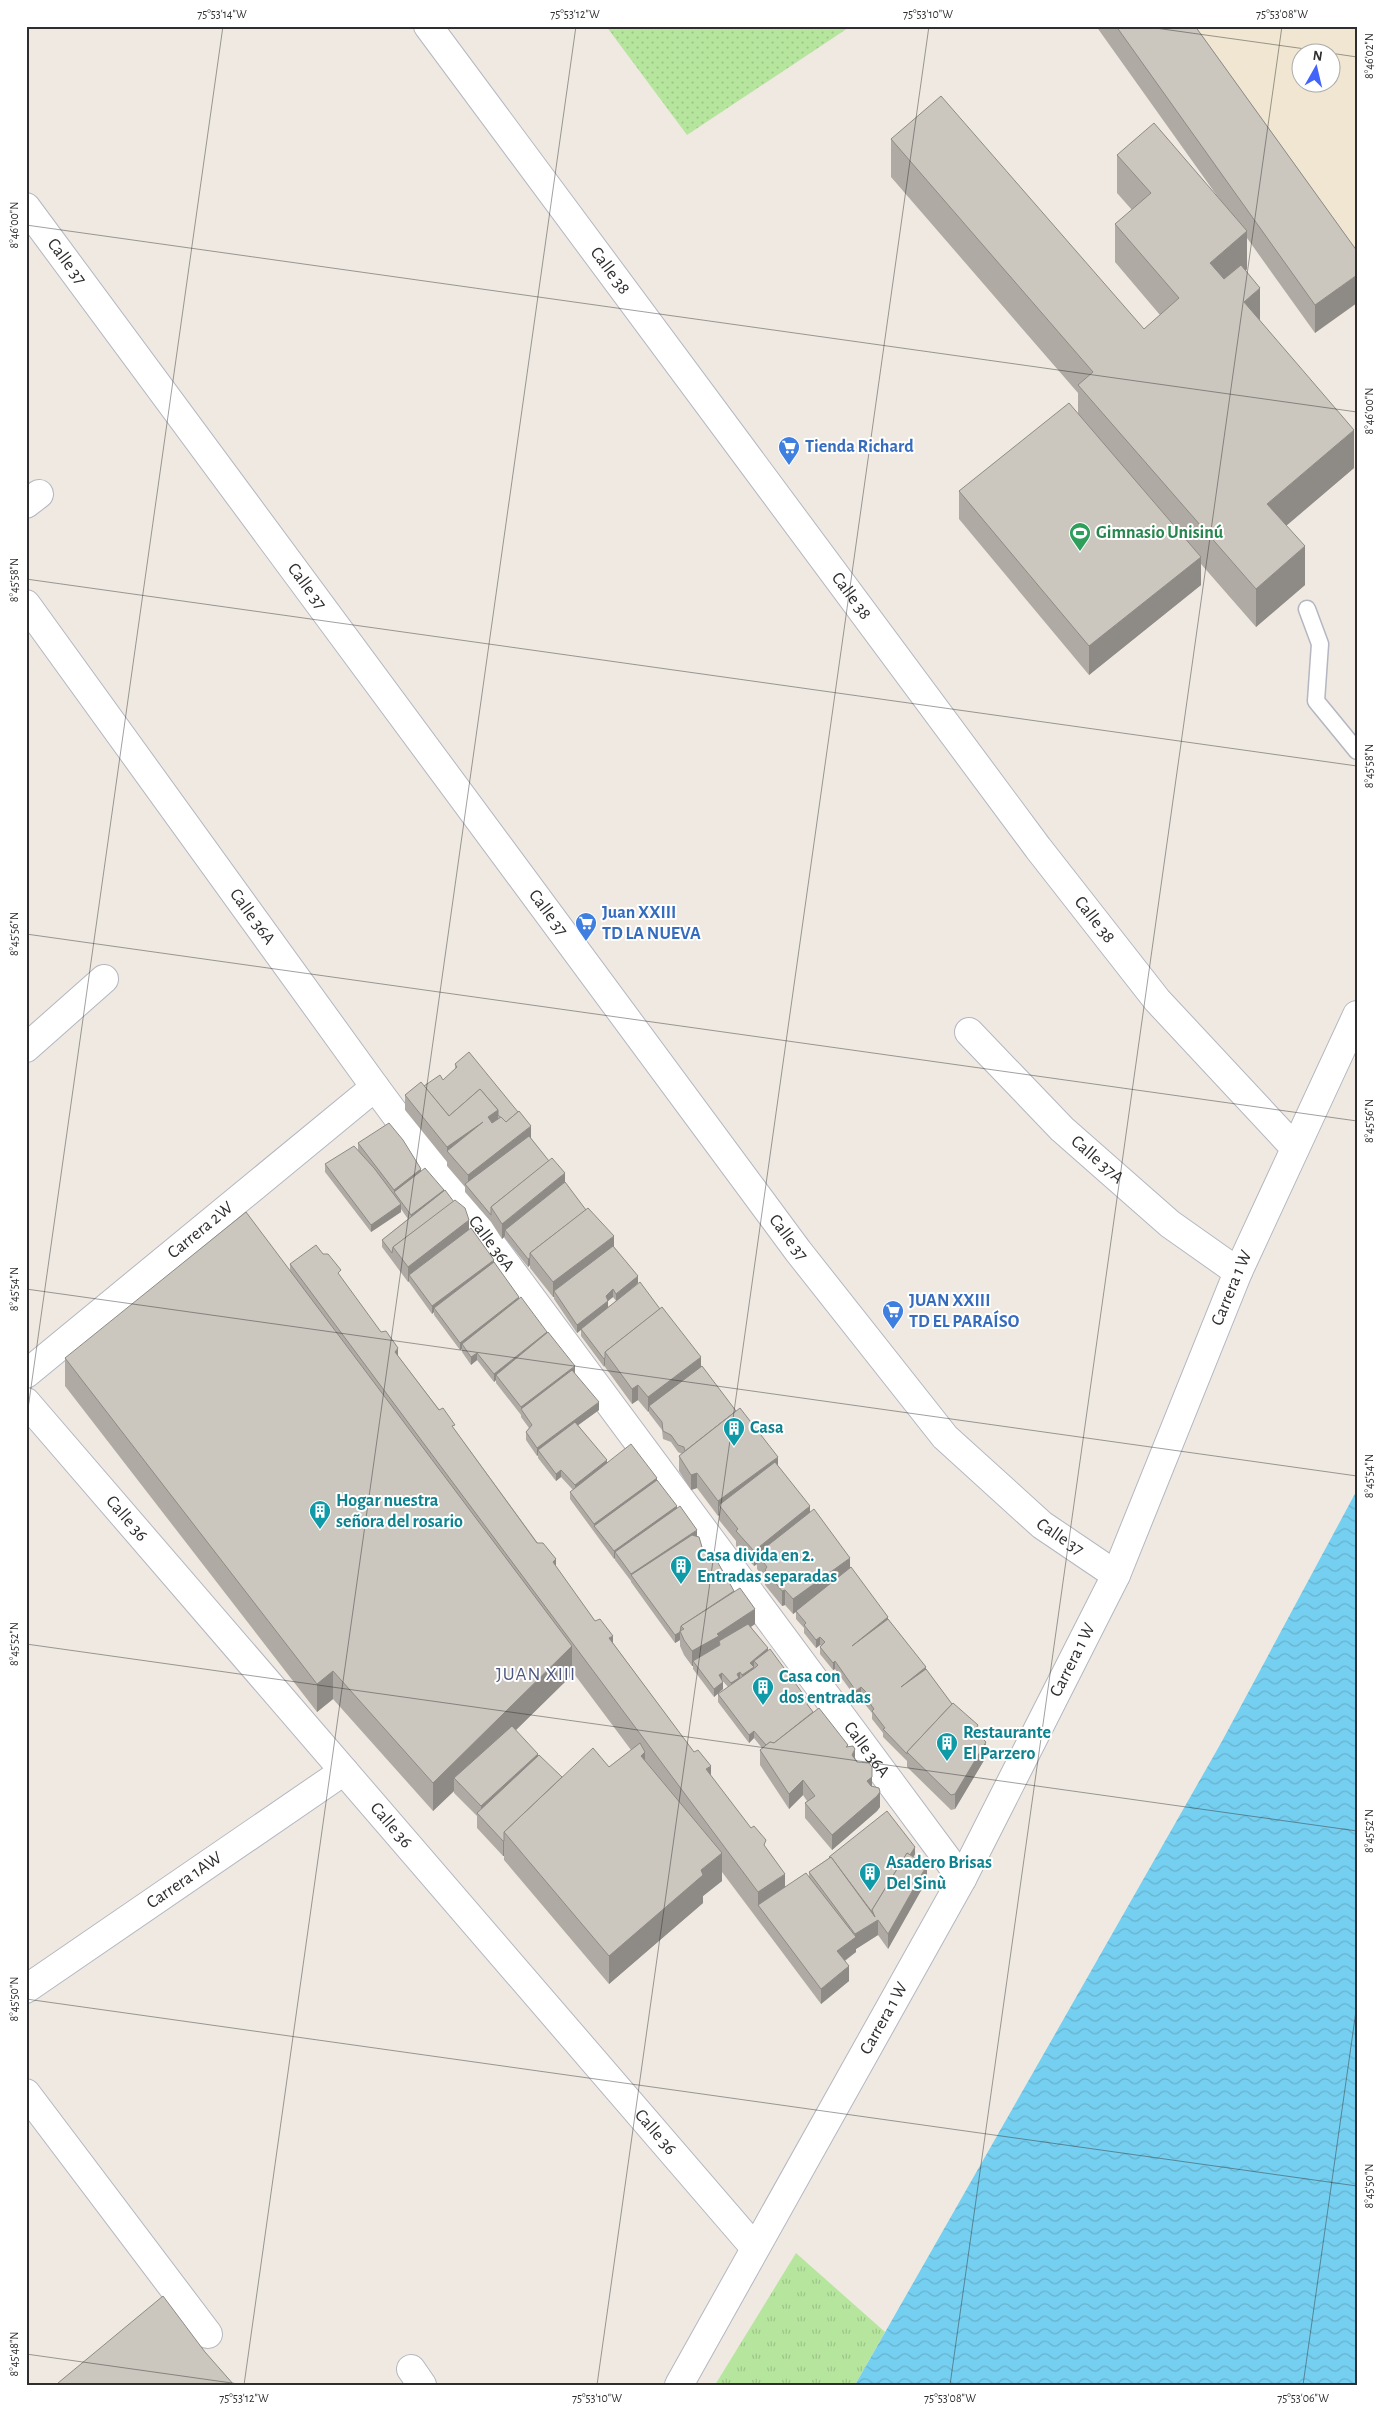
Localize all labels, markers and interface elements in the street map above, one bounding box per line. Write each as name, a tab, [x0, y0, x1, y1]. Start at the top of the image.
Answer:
text: 75°53'14"W	[197, 8, 247, 20]
text: 75°53'12"W	[550, 8, 600, 20]
text: 75°53'10"W	[903, 8, 953, 20]
text: 75°53'08"W	[1256, 8, 1308, 20]
text: 8°46'02"N	[1363, 33, 1375, 79]
north arrow	[1290, 42, 1340, 92]
text: N	[1312, 49, 1323, 64]
text: 8°46'00"N	[8, 202, 20, 248]
street label: Calle 37	[43, 235, 89, 288]
street label: Calle 38	[586, 244, 633, 298]
text: 8°46'00"N	[1363, 388, 1375, 434]
supermarket icon: Tienda Richard	[777, 435, 801, 466]
place label: Tienda Richard	[805, 438, 914, 456]
sports icon: Gimnasio Unisinú	[1068, 521, 1092, 552]
place label: Gimnasio Unisinú	[1096, 524, 1224, 542]
text: 8°45'58"N	[8, 558, 20, 602]
street label: Calle 37	[284, 560, 330, 613]
street label: Calle 38	[828, 569, 874, 623]
text: 8°45'58"N	[1363, 744, 1375, 788]
street label: Calle 36A	[226, 886, 279, 949]
street label: Calle 37	[525, 886, 571, 940]
street label: Calle 38	[1071, 893, 1118, 947]
place label: Juan XXIII TD LA NUEVA	[602, 904, 701, 943]
supermarket icon: Juan XXIII TD LA NUEVA	[574, 911, 598, 942]
text: 8°45'56"N	[8, 912, 20, 956]
text: 8°45'56"N	[1363, 1099, 1375, 1143]
street label: Calle 37A	[1067, 1132, 1127, 1188]
street label: Carrera 2W	[164, 1199, 237, 1262]
street label: Calle 37	[765, 1211, 811, 1264]
street label: Calle 36A	[465, 1213, 518, 1275]
street label: Carrera 1 W	[1208, 1248, 1256, 1328]
text: 8°45'54"N	[8, 1267, 20, 1311]
place label: JUAN XXIII TD EL PARAÍSO	[909, 1292, 1020, 1331]
supermarket icon: JUAN XXIII TD EL PARAÍSO	[881, 1299, 905, 1330]
building icon: Casa	[722, 1416, 746, 1447]
place label: Casa	[750, 1419, 784, 1437]
text: 8°45'54"N	[1363, 1454, 1375, 1498]
street label: Calle 36	[102, 1492, 151, 1545]
place label: Hogar nuestra señora del rosario	[336, 1492, 463, 1531]
building icon: Hogar nuestra señora del rosario	[308, 1499, 332, 1530]
street label: Calle 37	[1032, 1515, 1087, 1559]
place label: Casa divida en 2. Entradas separadas	[697, 1547, 837, 1586]
building icon: Casa divida en 2. Entradas separadas	[669, 1554, 693, 1585]
street label: Carrera 1 W	[1047, 1621, 1099, 1700]
text: 8°45'52"N	[8, 1622, 20, 1666]
district label: JUAN XIII	[496, 1665, 576, 1684]
place label: Casa con dos entradas	[779, 1668, 871, 1707]
building icon: Casa con dos entradas	[751, 1675, 775, 1706]
street label: Calle 36A	[840, 1719, 893, 1782]
place label: Restaurante El Parzero	[963, 1724, 1051, 1763]
building icon: Restaurante El Parzero	[935, 1731, 959, 1762]
street label: Calle 36	[367, 1799, 415, 1852]
text: 8°45'52"N	[1363, 1809, 1375, 1853]
street label: Carrera 1AW	[144, 1849, 225, 1912]
place label: Asadero Brisas Del Sinù	[886, 1854, 992, 1893]
building icon: Asadero Brisas Del Sinù	[858, 1861, 882, 1892]
text: 8°45'50"N	[8, 1977, 20, 2021]
street label: Carrera 1 W	[857, 1979, 911, 2058]
street label: Calle 36	[631, 2106, 680, 2159]
text: 8°45'50"N	[1363, 2164, 1375, 2208]
text: 8°45'48"N	[8, 2331, 20, 2377]
text: 75°53'12"W	[219, 2392, 269, 2404]
text: 75°53'10"W	[572, 2392, 622, 2404]
text: 75°53'08"W	[924, 2392, 976, 2404]
text: 75°53'06"W	[1277, 2392, 1329, 2404]

